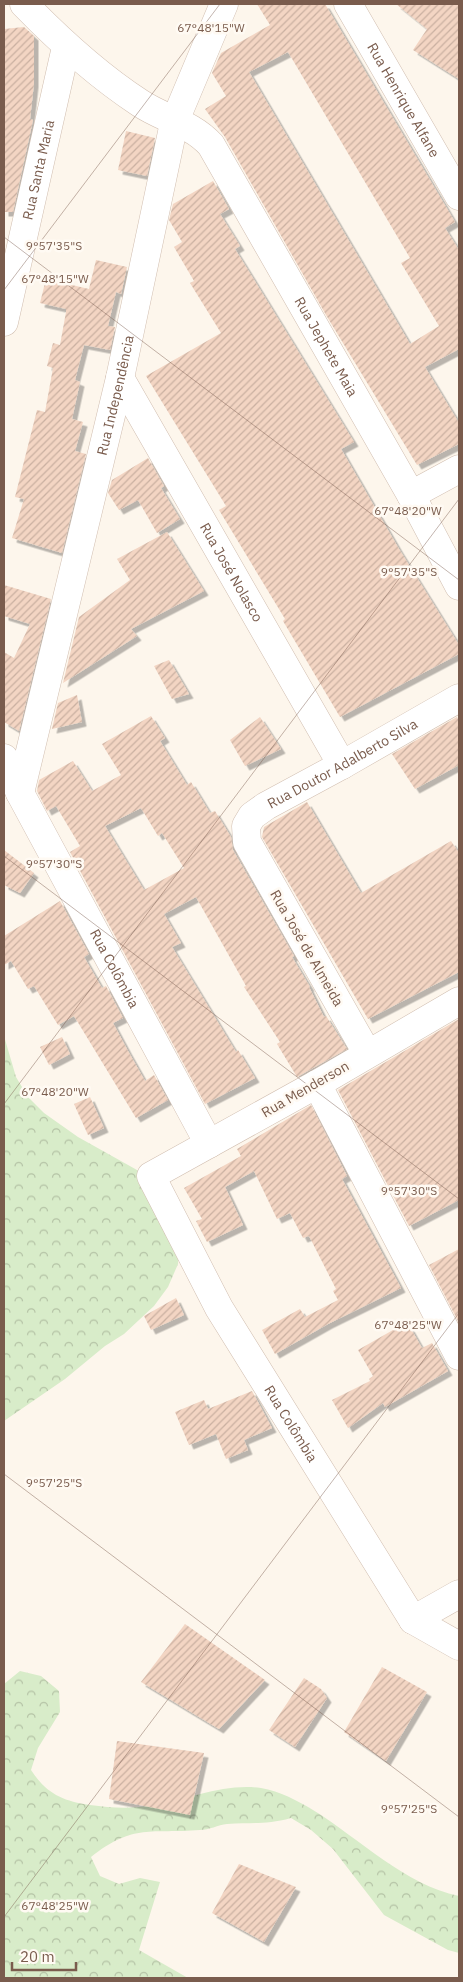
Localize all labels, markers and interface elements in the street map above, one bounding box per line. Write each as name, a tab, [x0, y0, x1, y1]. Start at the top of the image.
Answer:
text: 67°48'15"W	[177, 20, 245, 35]
street label: Rua Henrique Alfane	[363, 40, 444, 161]
street label: Rua Santa Maria	[18, 118, 58, 222]
text: 9°57'35"S	[26, 238, 82, 253]
text: 67°48'15"W	[21, 271, 89, 286]
street label: Rua Jephete Maia	[291, 294, 362, 400]
street label: Rua Independência	[93, 333, 138, 457]
text: 67°48'20"W	[374, 503, 442, 518]
street label: Rua José Nolasco	[196, 520, 267, 625]
text: 9°57'35"S	[381, 564, 437, 579]
street label: Rua Doutor Adalberto Silva	[264, 714, 421, 813]
text: 9°57'30"S	[26, 856, 82, 871]
street label: Rua José de Almeida	[266, 887, 348, 1010]
street label: Rua Colômbia	[86, 926, 143, 1012]
street label: Rua Menderson	[258, 1057, 352, 1121]
text: 67°48'20"W	[21, 1084, 89, 1099]
text: 9°57'30"S	[381, 1183, 437, 1198]
text: 67°48'25"W	[374, 1317, 442, 1332]
street label: Rua Colômbia	[260, 1382, 322, 1466]
text: 9°57'25"S	[26, 1475, 82, 1490]
text: 9°57'25"S	[381, 1801, 437, 1816]
text: 67°48'25"W	[21, 1898, 89, 1913]
scale bar	[12, 1940, 76, 1972]
text: 20 m	[20, 1947, 55, 1966]

